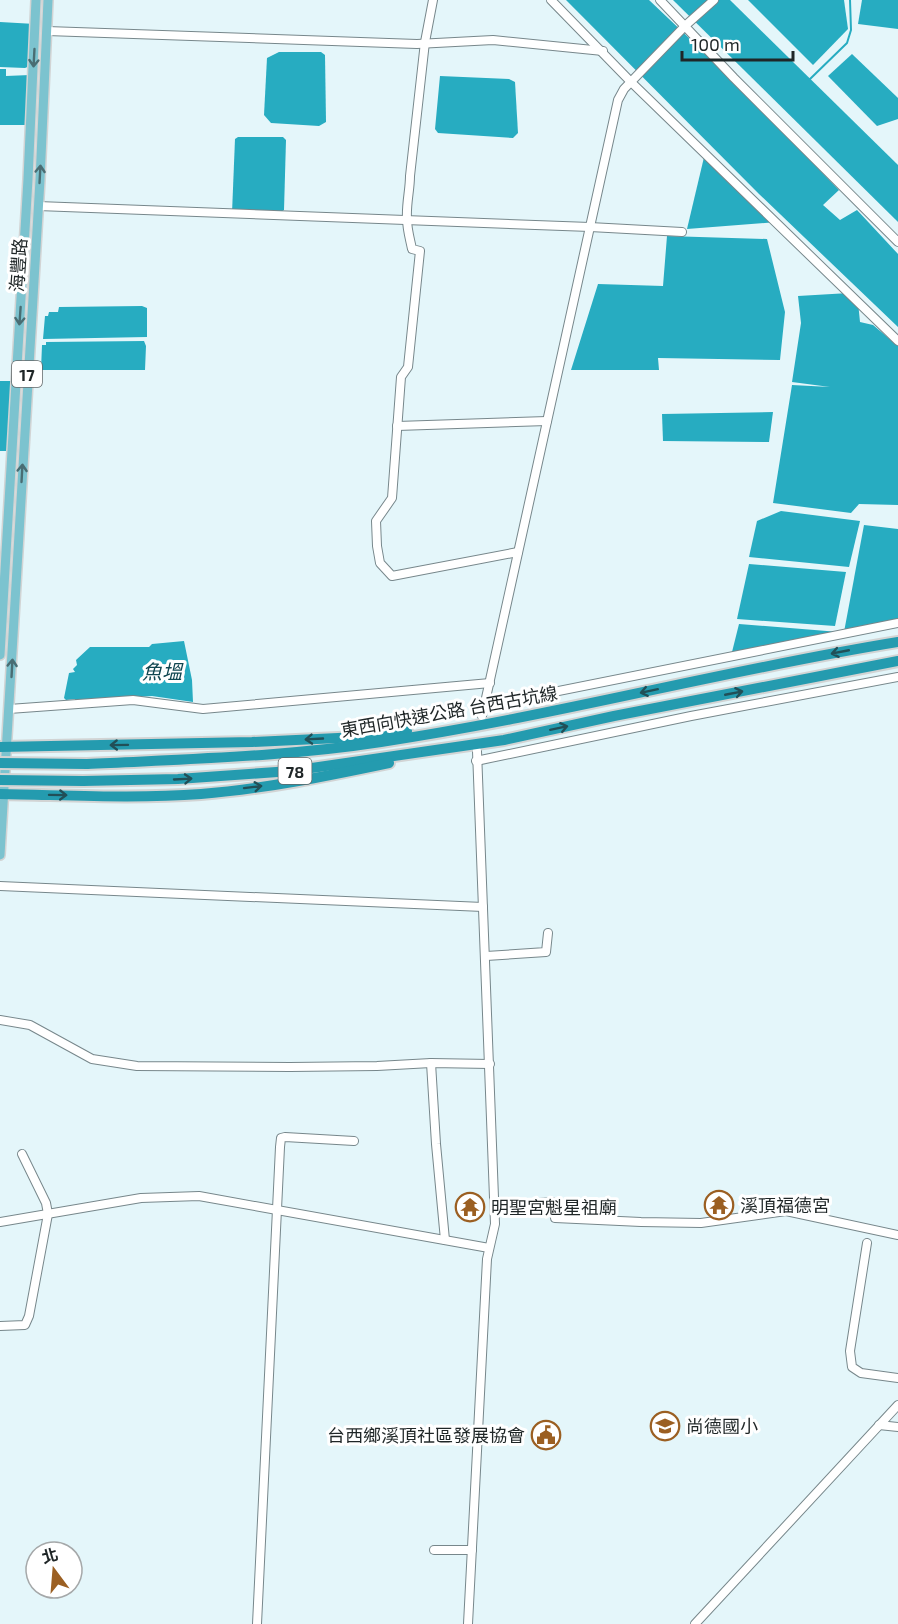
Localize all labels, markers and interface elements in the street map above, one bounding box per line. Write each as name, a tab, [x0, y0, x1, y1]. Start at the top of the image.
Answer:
scale bar	[682, 24, 793, 62]
text: 100 m	[691, 33, 740, 55]
one-way arrow	[28, 48, 39, 68]
one-way arrow	[35, 164, 46, 184]
street label: 海豐路	[5, 237, 31, 293]
one-way arrow	[14, 306, 25, 326]
road number: 17	[12, 361, 42, 387]
one-way arrow	[17, 464, 28, 484]
one-way arrow	[831, 647, 851, 658]
one-way arrow	[6, 658, 17, 678]
water label: 魚塭	[142, 659, 184, 683]
street label: 東西向快速公路 台西古坑線	[339, 681, 559, 741]
one-way arrow	[640, 686, 660, 697]
one-way arrow	[724, 687, 743, 698]
one-way arrow	[550, 721, 569, 733]
one-way arrow	[304, 733, 324, 744]
one-way arrow	[109, 739, 129, 751]
road number: 78	[278, 758, 312, 784]
one-way arrow	[173, 773, 193, 784]
one-way arrow	[243, 781, 262, 792]
one-way arrow	[48, 790, 68, 801]
temple icon: 溪頂福德宮	[703, 1189, 735, 1221]
temple icon: 明聖宮魁星祖廟	[454, 1191, 486, 1223]
place label: 溪頂福德宮	[740, 1194, 830, 1216]
place label: 明聖宮魁星祖廟	[491, 1196, 617, 1218]
school or university icon: 尚德國小	[649, 1410, 681, 1442]
place label: 尚德國小	[686, 1415, 758, 1437]
public building icon: 台西鄉溪頂社區發展協會	[530, 1419, 562, 1451]
place label: 台西鄉溪頂社區發展協會	[327, 1424, 525, 1446]
north arrow	[24, 1540, 84, 1600]
text: 北	[39, 1544, 60, 1566]

